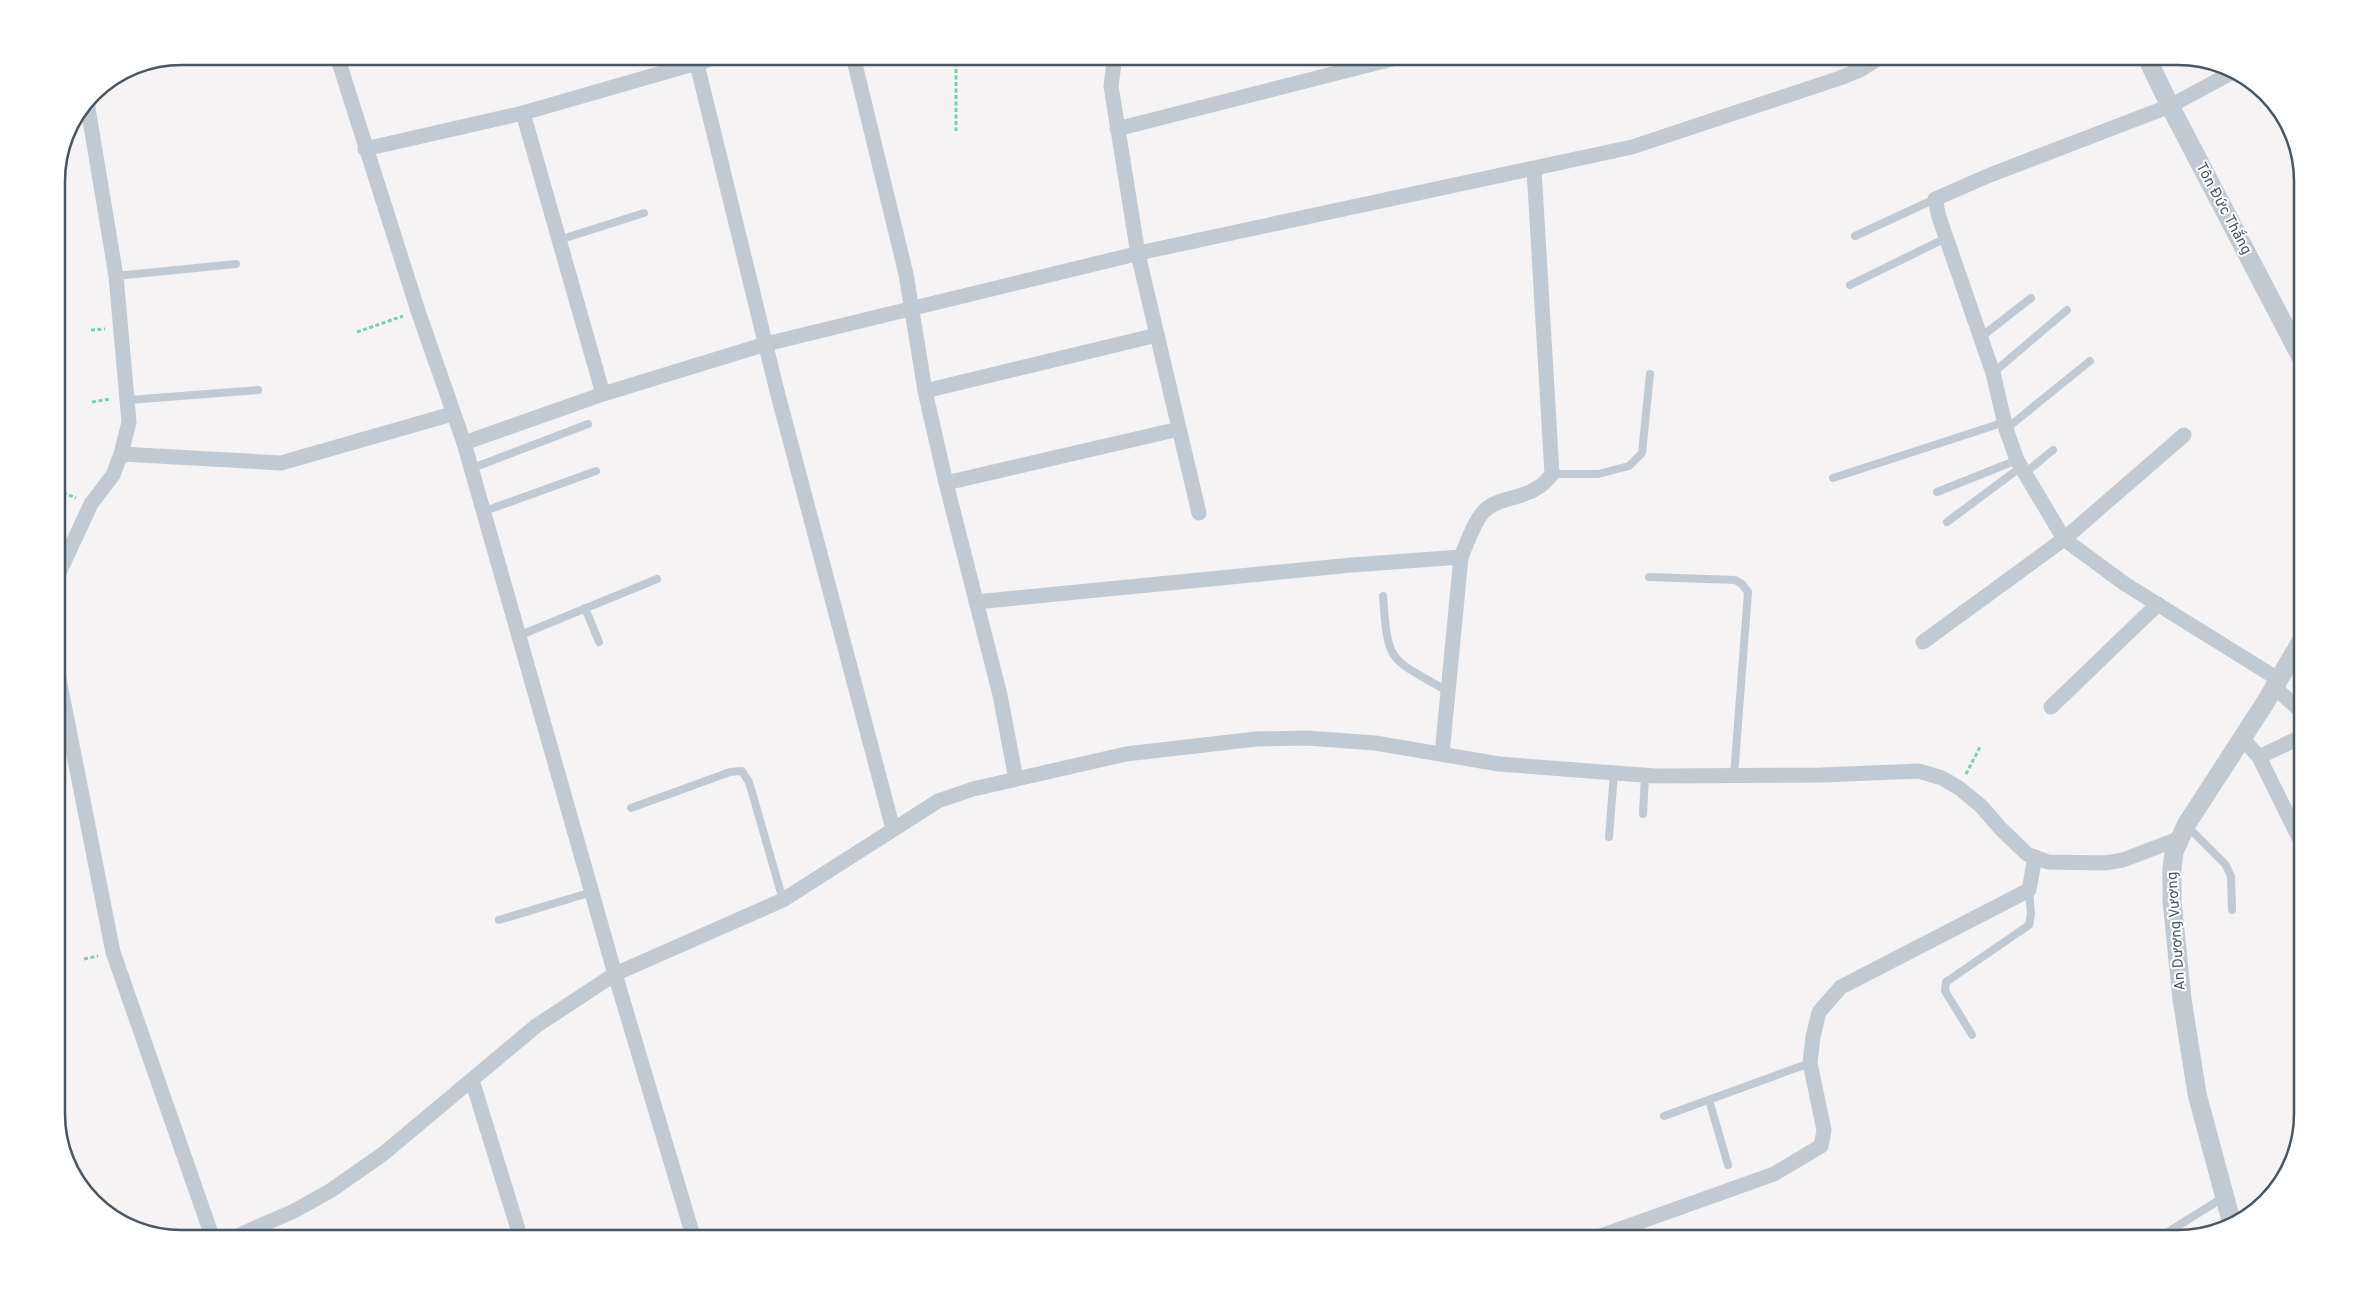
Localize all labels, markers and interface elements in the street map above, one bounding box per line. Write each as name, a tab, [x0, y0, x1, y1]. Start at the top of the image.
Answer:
street label: Tôn Đức Thắng	[2191, 159, 2256, 258]
street label: An Dương Vương	[2163, 871, 2191, 991]

